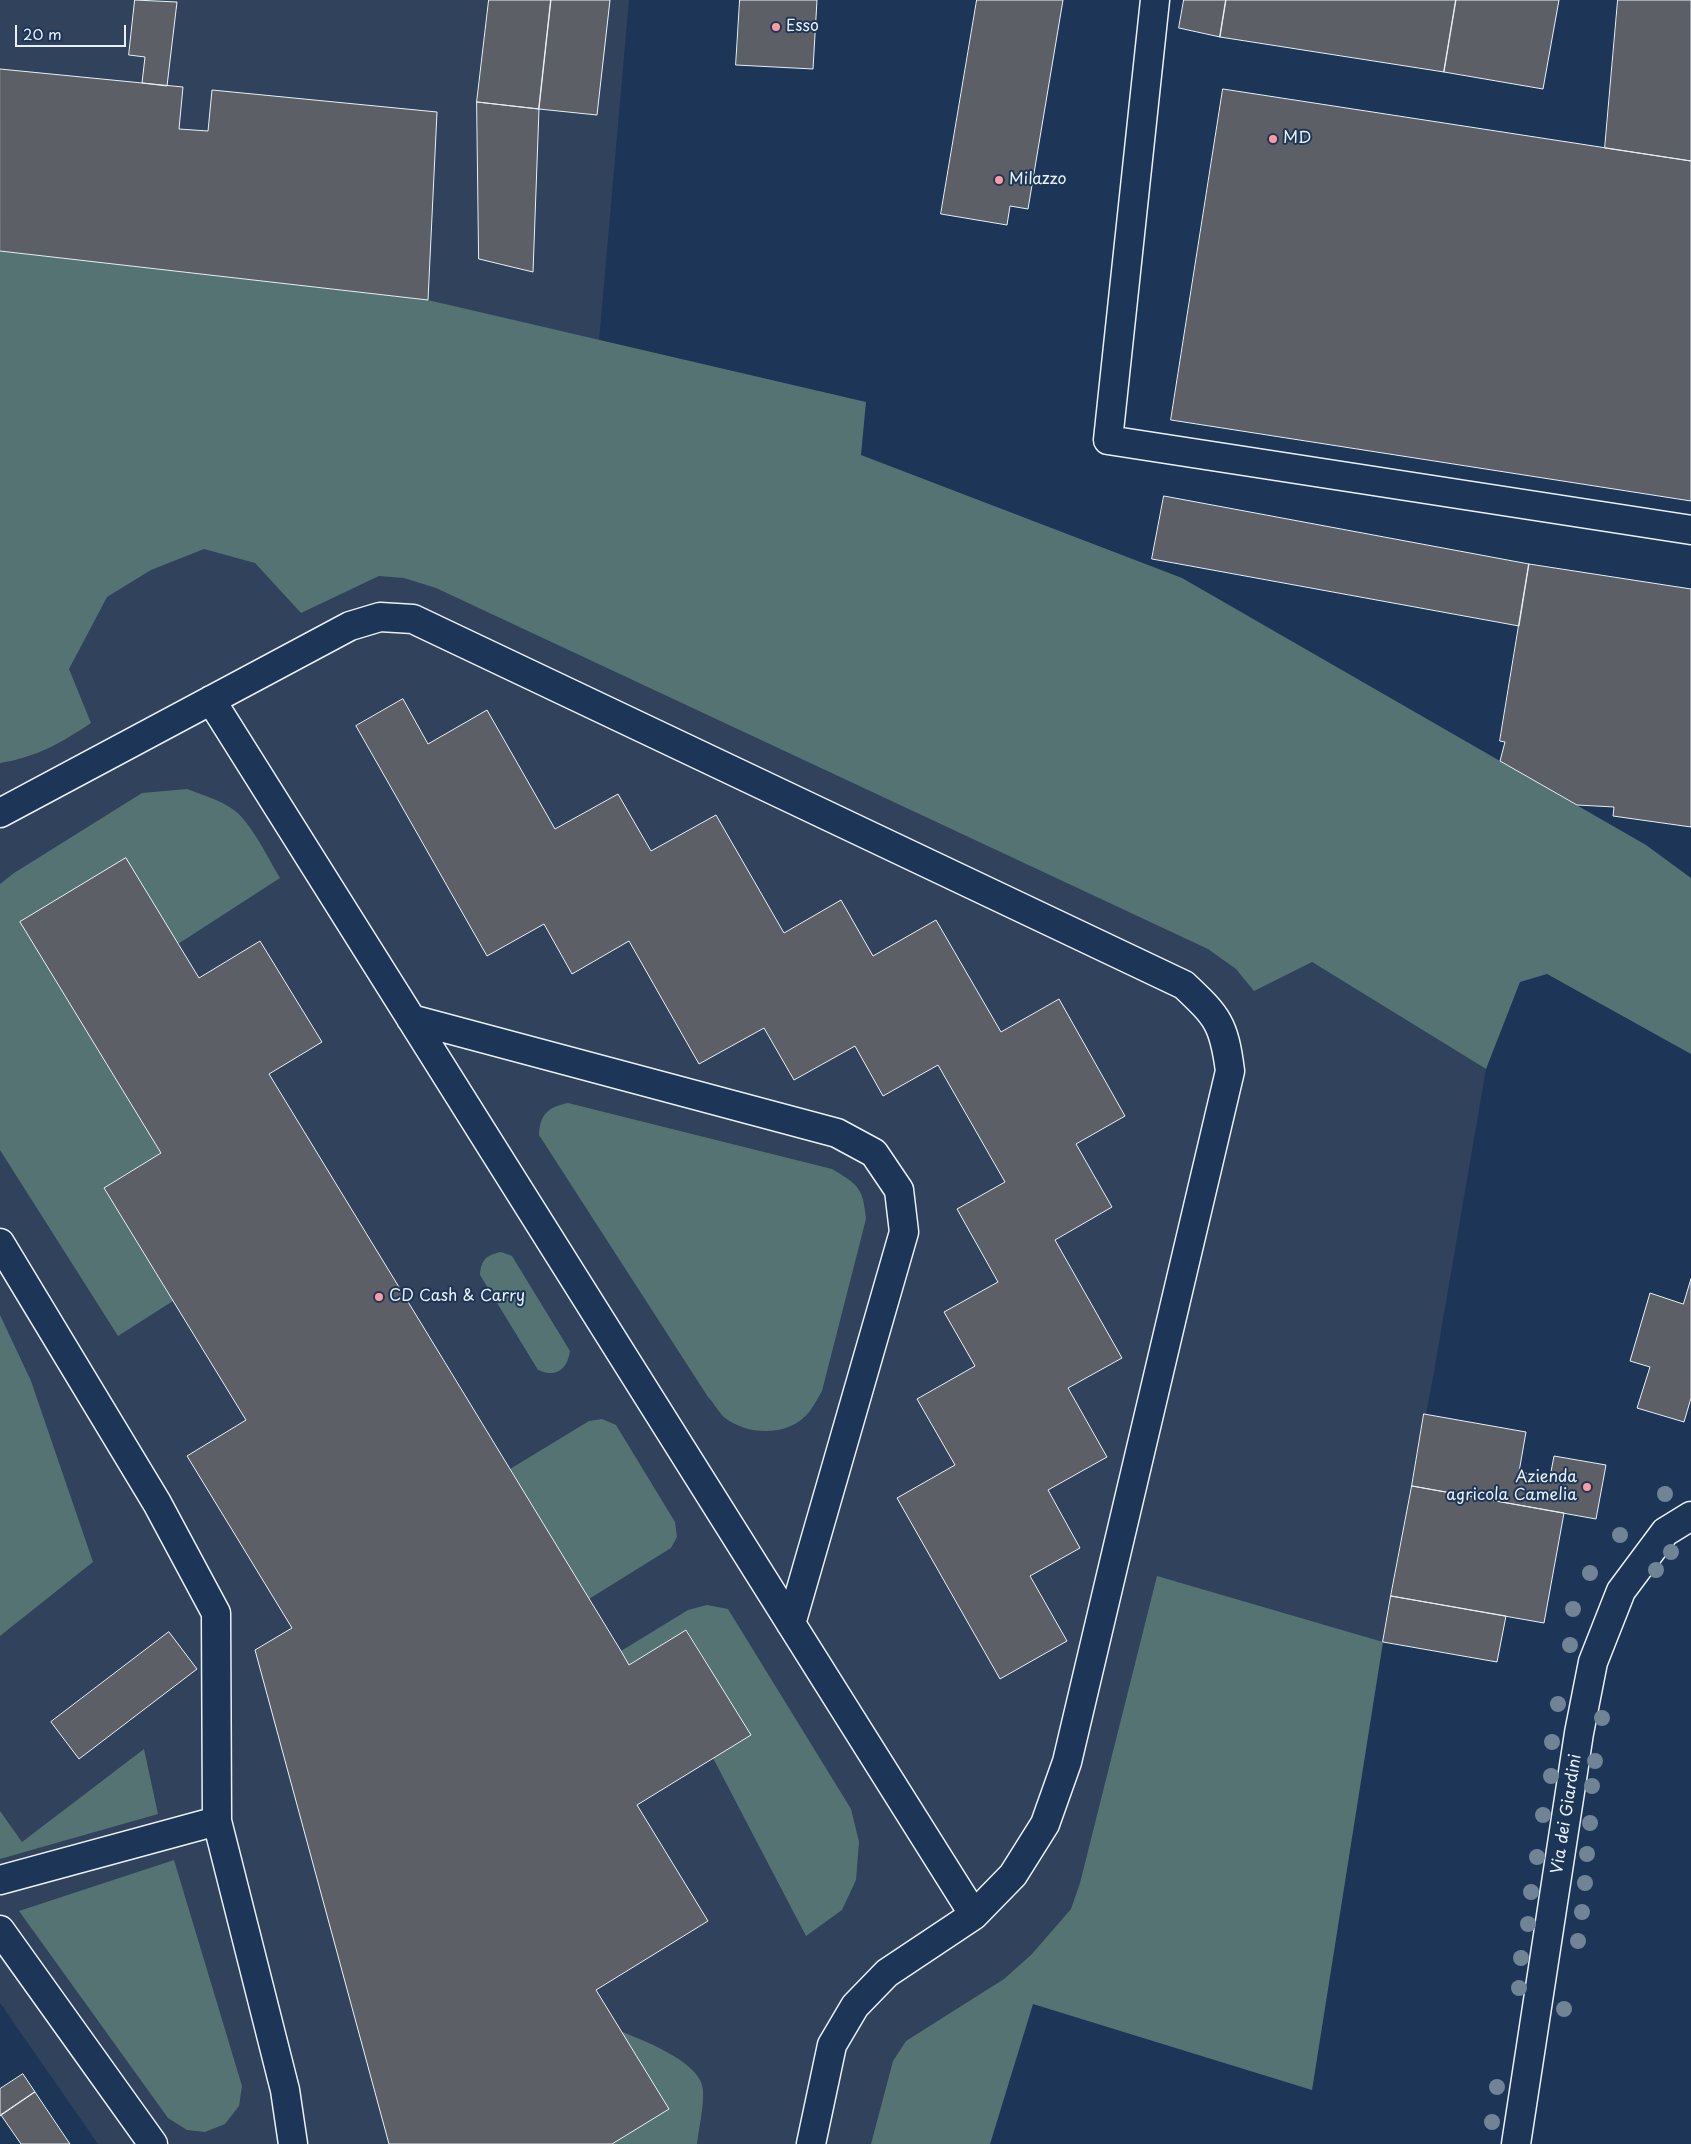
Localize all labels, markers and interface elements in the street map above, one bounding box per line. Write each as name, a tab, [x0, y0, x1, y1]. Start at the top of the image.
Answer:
scale bar	[18, 15, 129, 47]
place label: Esso	[786, 17, 819, 37]
marker: Esso	[770, 21, 782, 33]
text: 20 m	[23, 22, 62, 45]
place label: MD	[1283, 129, 1311, 149]
marker: MD	[1267, 133, 1279, 145]
place label: Milazzo	[1009, 170, 1067, 190]
marker: Milazzo	[993, 174, 1005, 186]
place label: CD Cash & Carry	[389, 1287, 525, 1307]
marker: CD Cash & Carry	[373, 1291, 385, 1303]
place label: Azienda agricola Camelia	[1446, 1468, 1577, 1506]
marker: Azienda agricola Camelia	[1581, 1481, 1593, 1493]
street label: Via dei Giardini	[1548, 1753, 1586, 1875]

